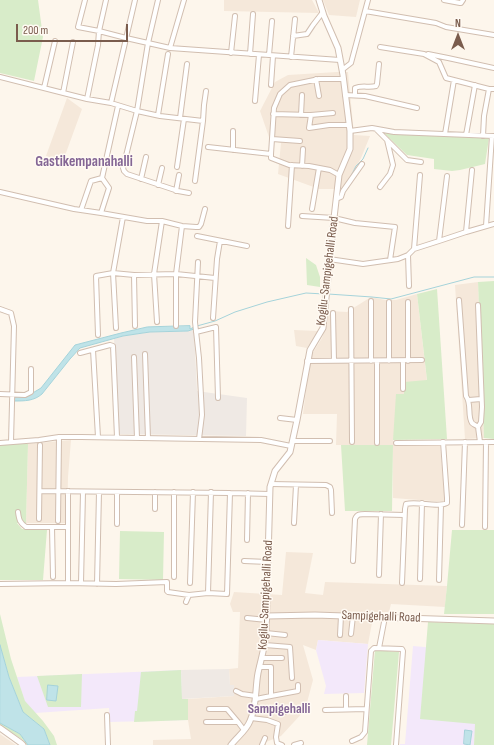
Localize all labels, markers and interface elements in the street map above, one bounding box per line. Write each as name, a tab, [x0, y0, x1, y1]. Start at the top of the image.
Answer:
scale bar	[18, 16, 130, 42]
north arrow	[438, 16, 478, 56]
text: N	[455, 17, 461, 30]
text: 200 m	[23, 23, 48, 38]
district label: Gastikempanahalli	[35, 153, 133, 171]
street label: Kogilu-Sampigehalli Road	[314, 215, 342, 327]
street label: Kogilu-Sampigehalli Road	[255, 540, 277, 650]
street label: Sampigehalli Road	[341, 608, 421, 626]
district label: Sampigehalli	[248, 701, 310, 717]

